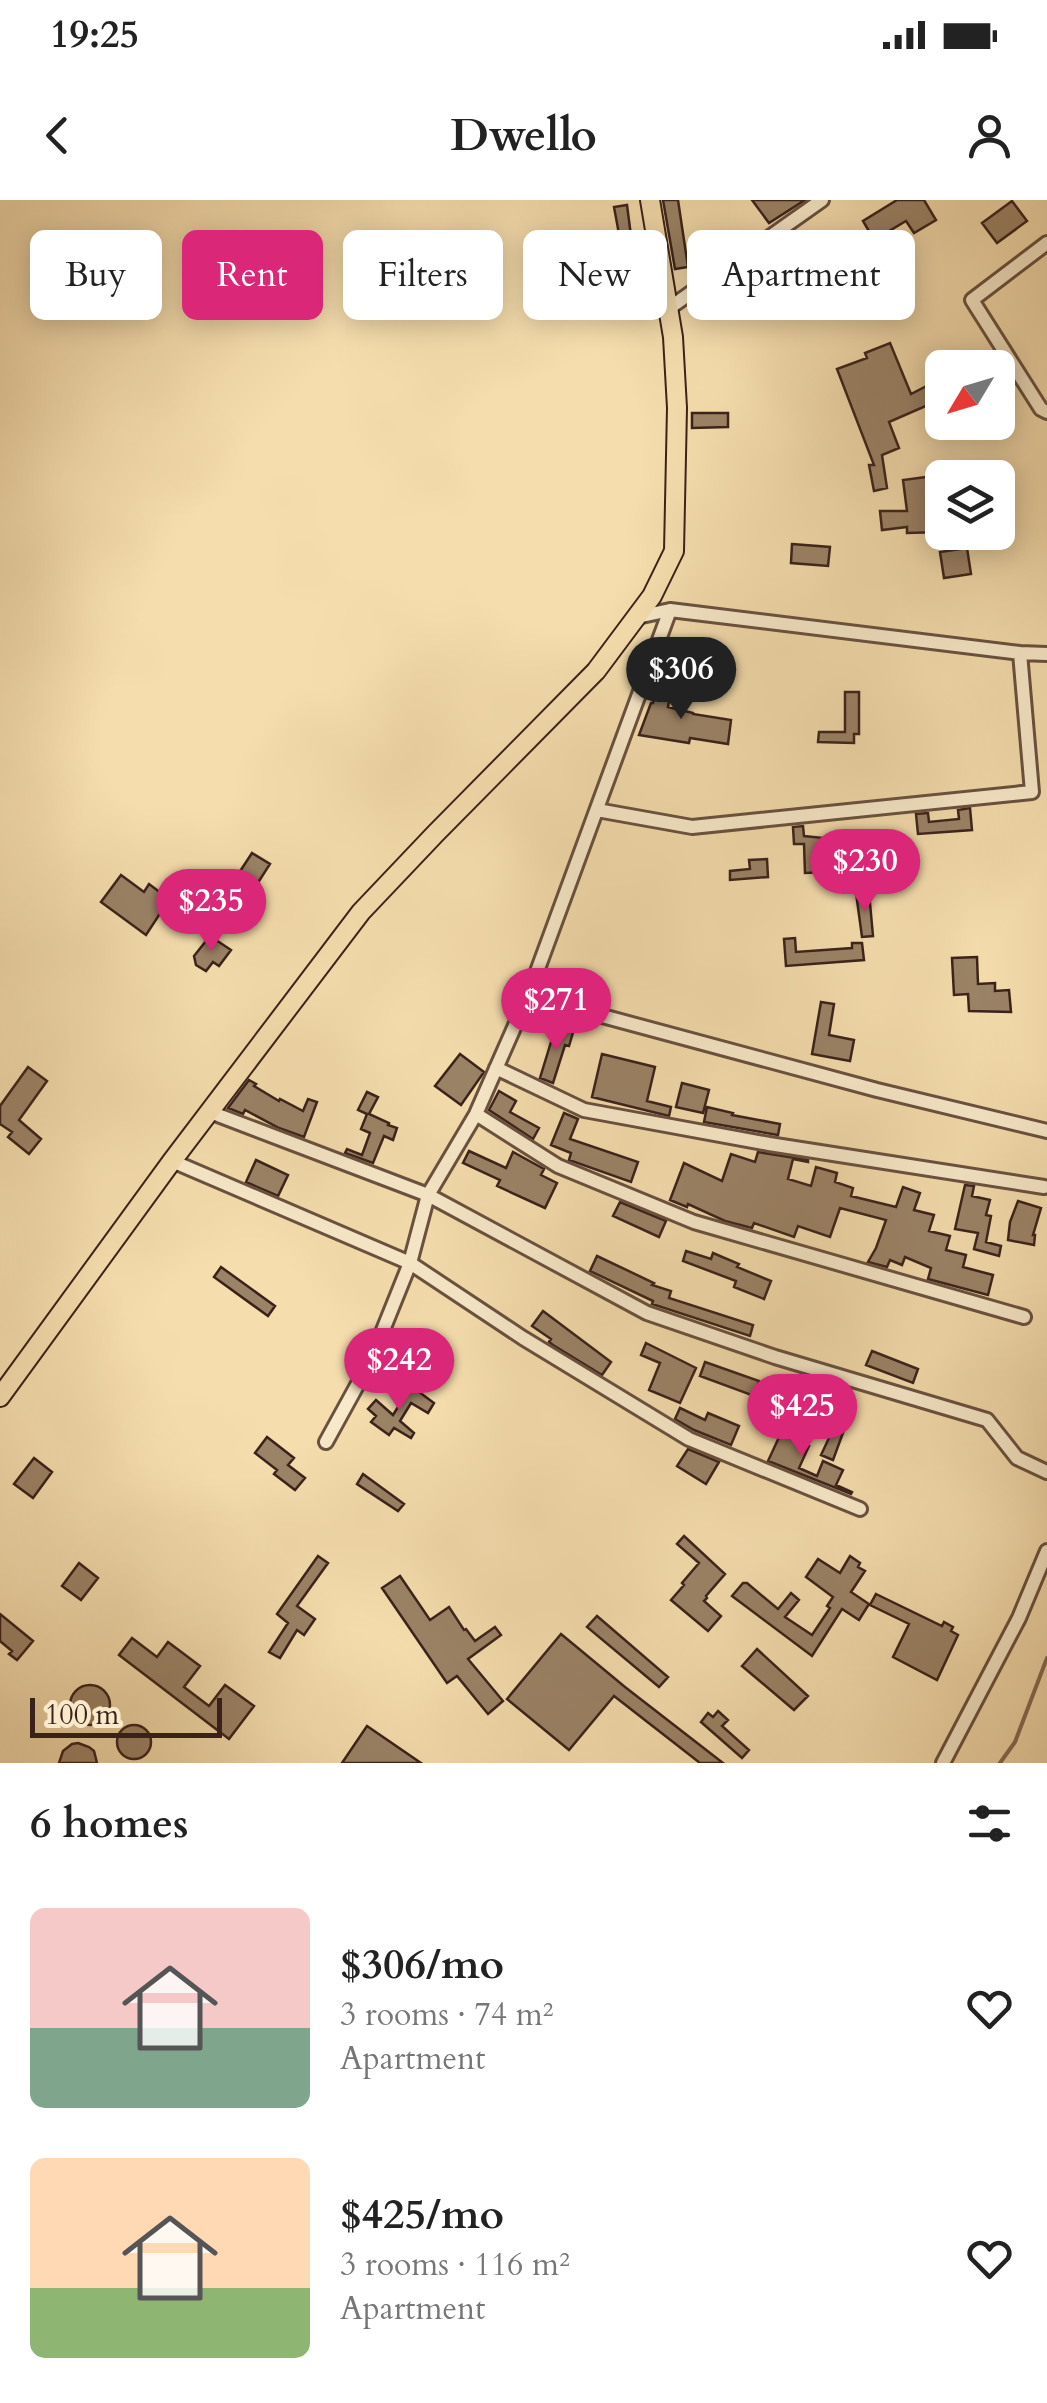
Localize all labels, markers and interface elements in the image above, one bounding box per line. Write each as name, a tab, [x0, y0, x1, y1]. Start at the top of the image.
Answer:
text: 19:25	[50, 9, 139, 61]
text: Dwello	[450, 105, 597, 166]
icon: back	[30, 108, 85, 163]
icon: person	[962, 108, 1017, 163]
chip: Buy	[30, 230, 162, 320]
chip: Rent	[182, 230, 323, 320]
chip: Filters	[343, 230, 503, 320]
chip: New	[523, 230, 667, 320]
chip: Apartment	[687, 230, 915, 320]
north arrow	[925, 350, 1015, 440]
map controls	[925, 350, 1015, 550]
button: layers	[925, 460, 1015, 550]
pin: $306	[622, 637, 740, 722]
text: $306	[648, 647, 714, 691]
pin: $230	[806, 829, 924, 914]
text: $230	[832, 839, 898, 883]
pin: $235	[152, 869, 270, 954]
text: $235	[178, 879, 244, 923]
pin: $271	[497, 968, 615, 1053]
text: $271	[523, 978, 589, 1022]
pin: $242	[340, 1328, 458, 1413]
text: $242	[366, 1338, 432, 1382]
pin: $425	[743, 1374, 861, 1459]
text: $425	[769, 1384, 835, 1428]
scale bar	[30, 1693, 222, 1738]
text: 100 m	[45, 1696, 119, 1734]
text: 6 homes	[30, 1795, 188, 1852]
icon: filters	[962, 1796, 1017, 1851]
text: $306/mo	[340, 1936, 504, 1993]
icon: home	[110, 1948, 230, 2068]
icon: heart	[962, 1981, 1017, 2036]
text: 3 rooms · 74 m²	[340, 1993, 553, 2037]
text: Apartment	[340, 2037, 485, 2081]
text: $425/mo	[340, 2186, 504, 2243]
icon: home	[110, 2198, 230, 2318]
icon: heart	[962, 2231, 1017, 2286]
text: 3 rooms · 116 m²	[340, 2243, 570, 2287]
text: Apartment	[340, 2287, 485, 2331]

